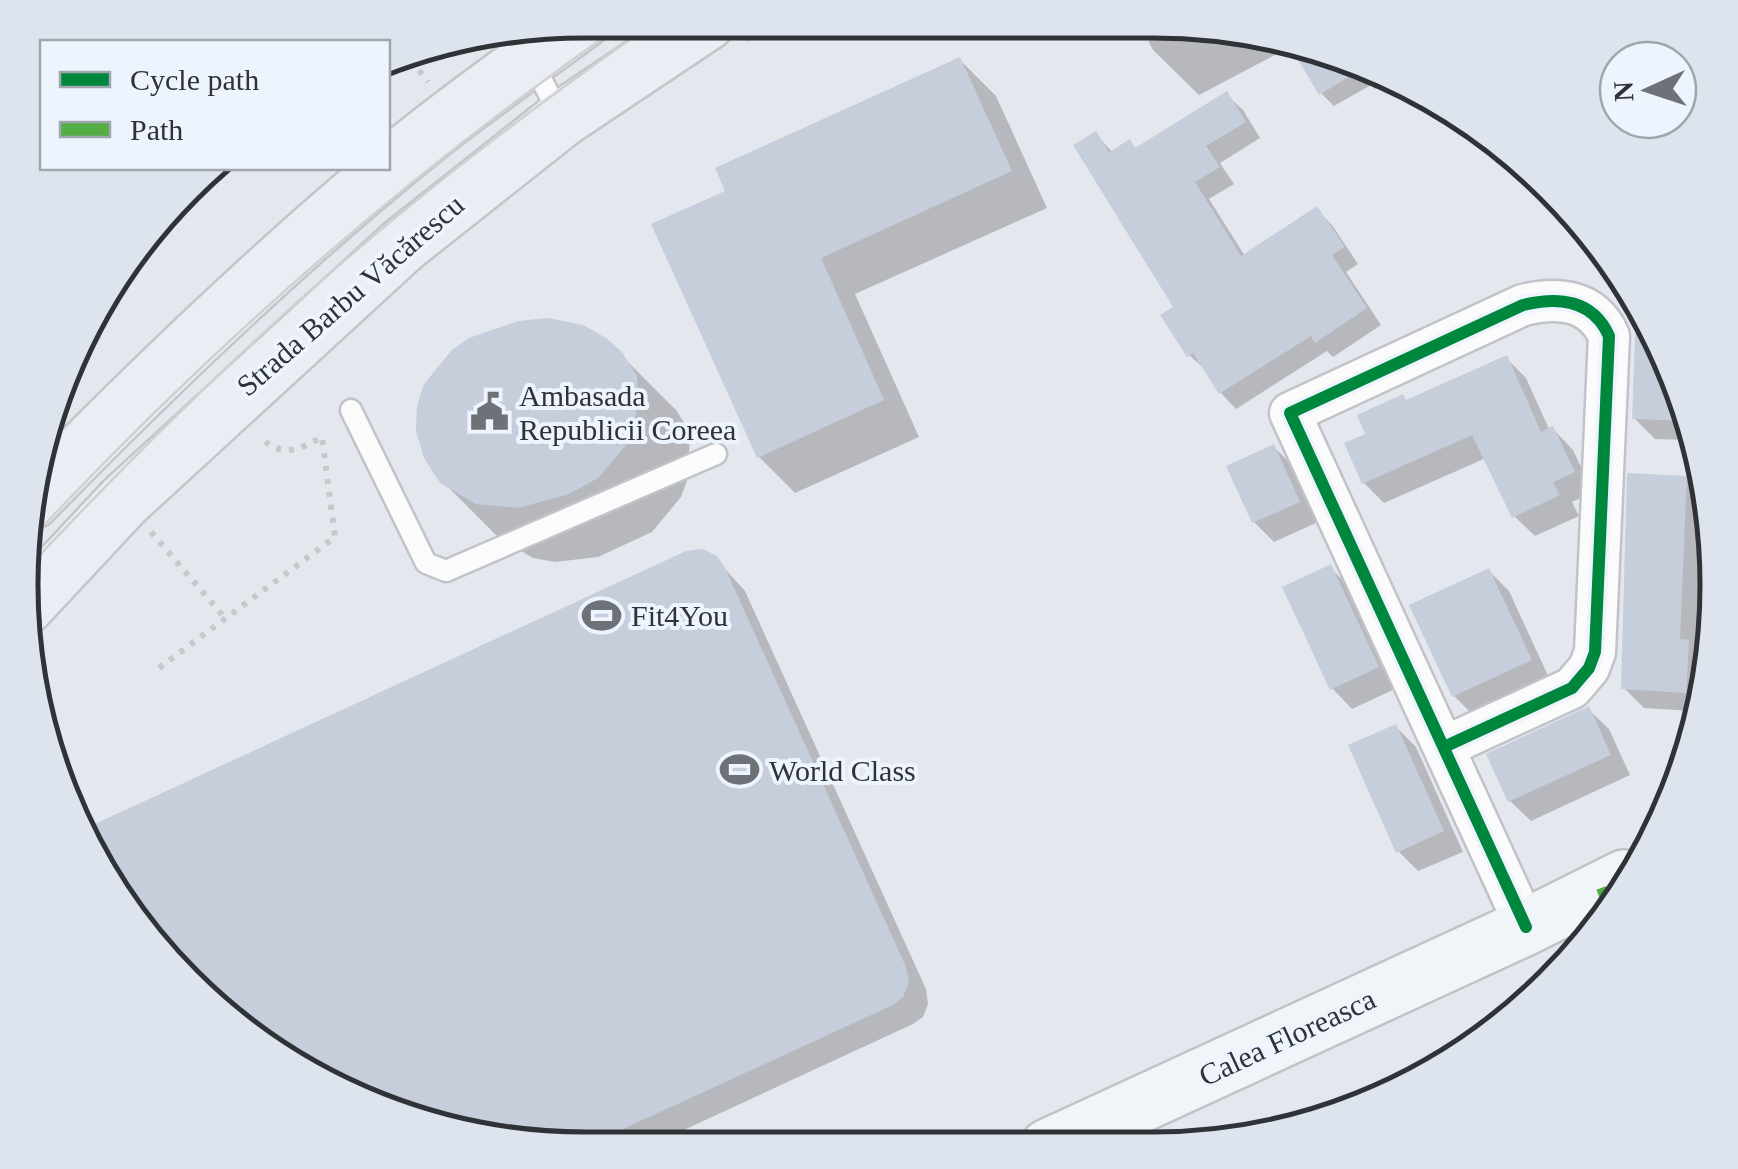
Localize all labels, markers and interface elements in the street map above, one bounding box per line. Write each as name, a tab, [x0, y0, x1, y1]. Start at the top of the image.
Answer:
legend	[40, 40, 390, 170]
north arrow	[1598, 40, 1698, 140]
text: Cycle path	[130, 63, 259, 96]
text: N	[1608, 80, 1640, 102]
text: Path	[130, 113, 183, 146]
street label: Strada Barbu Văcărescu	[230, 188, 470, 402]
place label: Ambasada Republicii Coreea	[519, 379, 736, 446]
public building icon: Ambasada Republicii Coreea	[468, 391, 510, 433]
sports icon: Fit4You	[580, 594, 622, 636]
place label: Fit4You	[631, 599, 728, 632]
sports icon: World Class	[718, 749, 760, 791]
place label: World Class	[769, 754, 916, 787]
street label: Calea Floreasca	[1194, 982, 1380, 1092]

